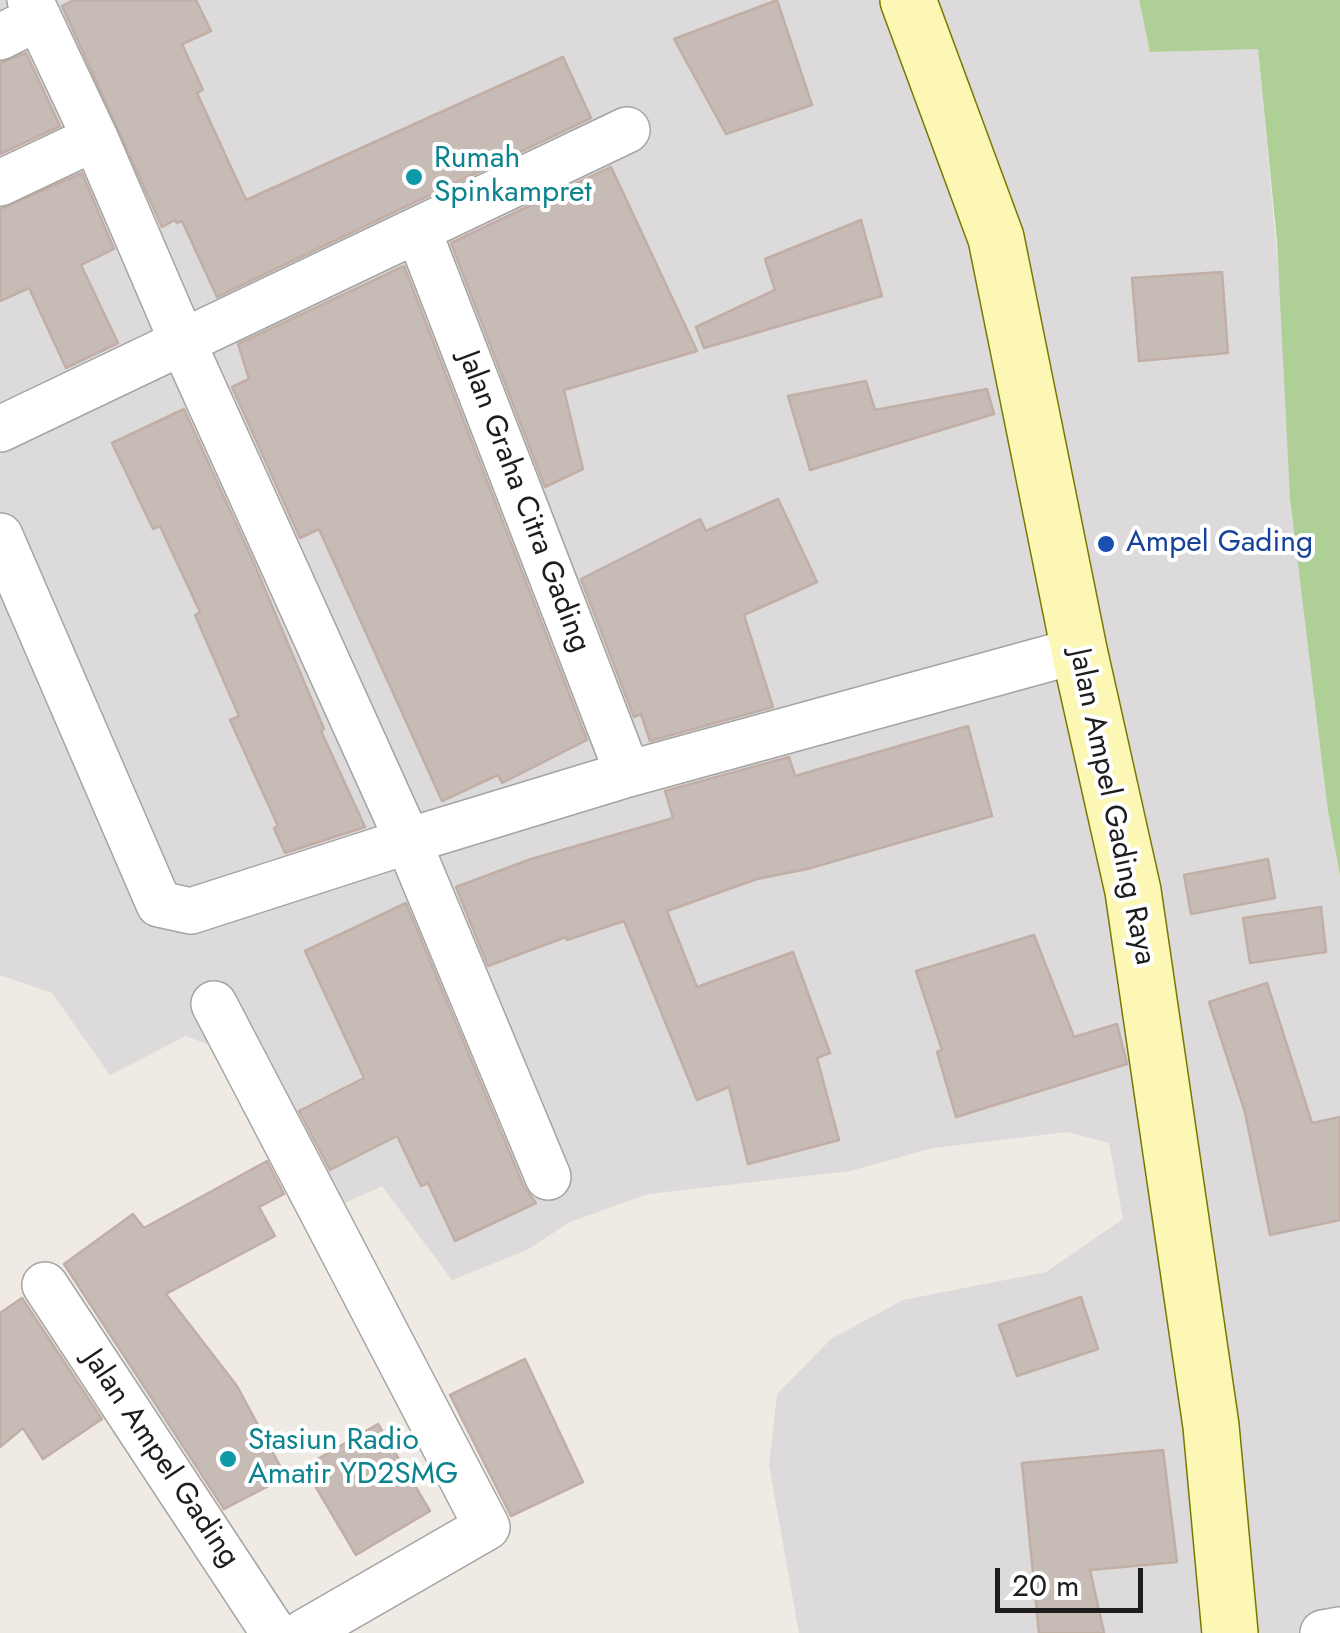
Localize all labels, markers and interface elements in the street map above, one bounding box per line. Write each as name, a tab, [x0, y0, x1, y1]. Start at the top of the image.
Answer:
place label: Rumah Spinkampret	[434, 142, 592, 212]
marker: Rumah Spinkampret	[403, 166, 425, 188]
street label: Jalan Graha Citra Gading	[449, 346, 597, 658]
place label: Ampel Gading	[1126, 526, 1313, 562]
marker: Ampel Gading	[1095, 533, 1117, 555]
street label: Jalan Ampel Gading Raya	[1060, 646, 1162, 968]
street label: Jalan Ampel Gading	[74, 1343, 246, 1575]
place label: Stasiun Radio Amatir YD2SMG	[248, 1424, 458, 1494]
marker: Stasiun Radio Amatir YD2SMG	[217, 1448, 239, 1470]
scale bar	[1000, 1548, 1148, 1610]
text: 20 m	[1012, 1564, 1079, 1607]

